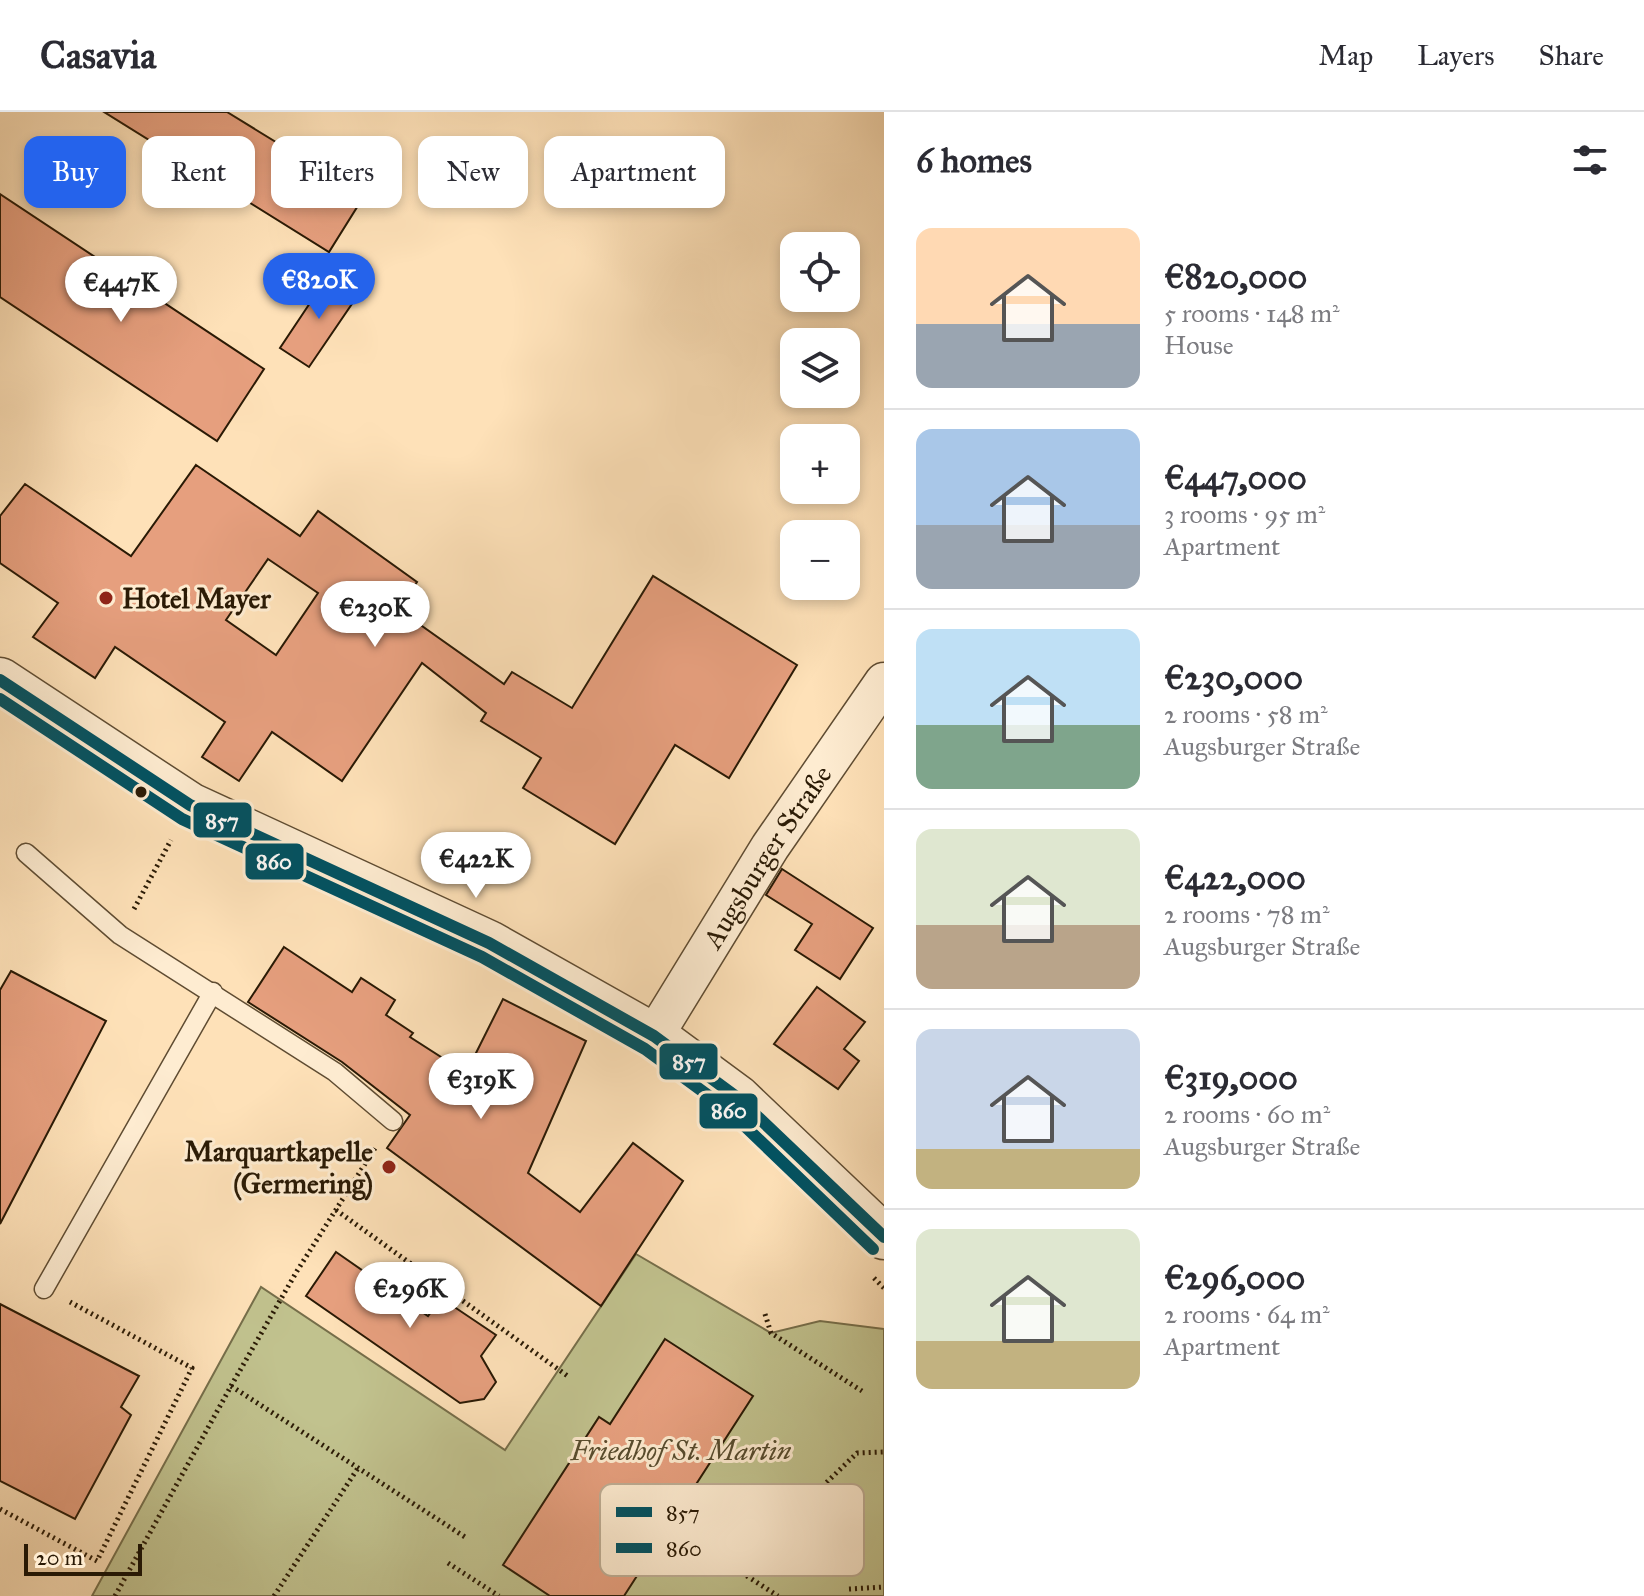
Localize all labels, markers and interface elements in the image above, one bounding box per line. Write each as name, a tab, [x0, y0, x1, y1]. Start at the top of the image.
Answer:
text: Casavia	[40, 32, 156, 78]
text: Map	[1318, 38, 1373, 73]
text: Layers	[1417, 38, 1495, 73]
text: Share	[1539, 38, 1604, 73]
chip: Buy	[24, 136, 126, 208]
chip: Rent	[142, 136, 255, 208]
chip: Filters	[271, 136, 402, 208]
chip: New	[418, 136, 528, 208]
chip: Apartment	[544, 136, 725, 208]
icon: filters	[1568, 138, 1612, 182]
text: 6 homes	[916, 140, 1032, 181]
map controls	[780, 232, 860, 600]
button: locate	[780, 232, 860, 312]
pin: €820K	[263, 253, 375, 321]
pin: €447K	[65, 256, 177, 324]
text: €820,000	[1164, 256, 1307, 297]
icon: home	[980, 260, 1076, 356]
text: €820K	[281, 263, 357, 295]
text: €447K	[83, 266, 159, 298]
text: 5 rooms · 148 m²	[1164, 297, 1340, 329]
button: layers	[780, 328, 860, 408]
text: House	[1164, 329, 1234, 361]
button: +	[780, 424, 860, 504]
text: €447,000	[1164, 457, 1307, 498]
icon: home	[980, 461, 1076, 557]
text: 3 rooms · 95 m²	[1164, 498, 1325, 530]
button: −	[780, 520, 860, 600]
text: Apartment	[1164, 530, 1280, 562]
place label: Hotel Mayer	[122, 581, 271, 616]
pin: €230K	[319, 581, 431, 649]
marker: Hotel Mayer	[97, 589, 115, 607]
text: €230K	[339, 591, 411, 623]
text: €230,000	[1164, 657, 1303, 698]
icon: home	[980, 661, 1076, 757]
text: 2 rooms · 58 m²	[1164, 698, 1328, 730]
text: Augsburger Straße	[1164, 730, 1360, 762]
street label: Augsburger Straße	[694, 758, 839, 955]
unlabelled marker	[133, 784, 149, 800]
line badge: 857	[192, 801, 253, 839]
text: 857	[205, 807, 239, 834]
pin: €422K	[420, 832, 532, 900]
line badge: 860	[244, 842, 305, 881]
text: €422K	[439, 842, 513, 874]
text: 860	[256, 848, 292, 875]
text: €422,000	[1164, 857, 1306, 898]
icon: home	[980, 861, 1076, 957]
text: 2 rooms · 78 m²	[1164, 898, 1329, 930]
text: Augsburger Straße	[1164, 930, 1360, 962]
line badge: 857	[658, 1042, 719, 1081]
text: 857	[672, 1048, 706, 1075]
pin: €319K	[425, 1053, 537, 1121]
text: €319,000	[1164, 1057, 1298, 1098]
icon: home	[980, 1061, 1076, 1157]
text: €319K	[447, 1063, 515, 1095]
line badge: 860	[698, 1092, 759, 1130]
text: 860	[711, 1097, 747, 1124]
text: 2 rooms · 60 m²	[1164, 1098, 1330, 1130]
text: Augsburger Straße	[1164, 1130, 1360, 1162]
place label: Marquartkapelle (Germering)	[184, 1134, 373, 1201]
marker: Marquartkapelle (Germering)	[380, 1158, 398, 1176]
text: €296,000	[1164, 1257, 1305, 1298]
icon: home	[980, 1261, 1076, 1357]
pin: €296K	[354, 1262, 466, 1330]
text: €296K	[373, 1272, 447, 1304]
text: 2 rooms · 64 m²	[1164, 1298, 1330, 1330]
text: Apartment	[1164, 1330, 1280, 1362]
park label: Friedhof St. Martin	[570, 1433, 792, 1468]
legend	[600, 1484, 864, 1576]
text: 857	[666, 1499, 700, 1526]
text: 860	[666, 1535, 702, 1562]
scale bar	[24, 1540, 142, 1576]
text: 20 m	[36, 1544, 83, 1571]

